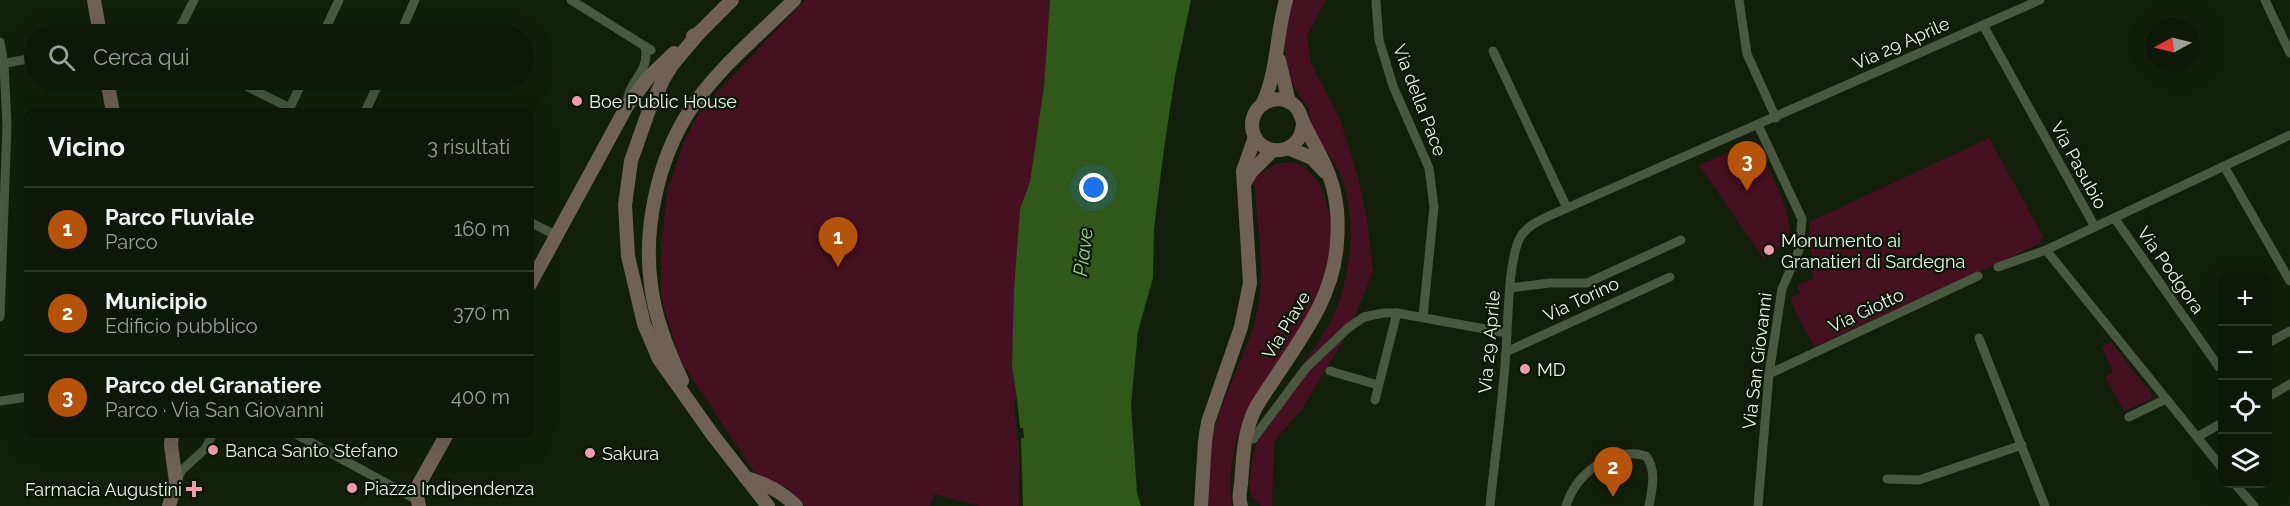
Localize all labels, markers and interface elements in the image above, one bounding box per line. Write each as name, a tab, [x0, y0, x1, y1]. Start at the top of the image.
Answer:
street label: Via 29 Aprile	[1849, 12, 1953, 74]
north arrow	[2146, 18, 2200, 72]
search box	[24, 24, 534, 90]
icon: search	[45, 41, 78, 74]
street label: Via della Pace	[1389, 41, 1451, 159]
text: Cerca qui	[93, 44, 190, 70]
place label: Boe Public House	[589, 91, 737, 112]
marker: Boe Public House	[570, 94, 584, 108]
street label: Via Pasubio	[2046, 118, 2112, 213]
text: Vicino	[48, 132, 125, 162]
text: 3 risultati	[427, 135, 510, 159]
pin: 3	[1728, 142, 1766, 191]
your location	[1079, 173, 1108, 202]
text: Parco Fluviale	[105, 204, 254, 230]
text: 1	[63, 217, 72, 241]
text: 160 m	[454, 217, 510, 241]
pin: 1	[818, 218, 858, 267]
street label: Via Podgora	[2133, 222, 2209, 318]
water label: Piave	[1068, 226, 1098, 278]
text: Parco	[105, 230, 158, 254]
place label: Monumento ai Granatieri di Sardegna	[1781, 230, 1965, 272]
marker: Monumento ai Granatieri di Sardegna	[1762, 243, 1776, 257]
street label: Via Torino	[1540, 272, 1622, 326]
map controls	[2218, 272, 2272, 488]
button: +	[2218, 272, 2272, 326]
street label: Via Giotto	[1825, 283, 1907, 337]
street label: Via Piave	[1258, 287, 1315, 363]
text: Municipio	[105, 288, 207, 314]
street label: Via 29 Aprile	[1474, 289, 1504, 394]
street label: Via San Giovanni	[1738, 291, 1776, 431]
text: 2	[62, 301, 73, 325]
text: 370 m	[453, 301, 510, 325]
text: Edificio pubblico	[105, 314, 258, 338]
button: −	[2218, 326, 2272, 380]
place label: MD	[1537, 359, 1566, 380]
marker: MD	[1518, 362, 1532, 376]
text: Parco del Granatiere	[105, 372, 321, 398]
button: locate	[2218, 380, 2272, 434]
text: 3	[62, 385, 73, 409]
text: 400 m	[451, 385, 510, 409]
text: Parco · Via San Giovanni	[105, 398, 324, 422]
button: layers	[2218, 434, 2272, 488]
place label: Banca Santo Stefano	[225, 440, 398, 461]
marker: Banca Santo Stefano	[206, 443, 220, 457]
place label: Sakura	[602, 443, 659, 464]
marker: Sakura	[583, 446, 597, 460]
pin: 2	[1594, 448, 1632, 497]
place label: Piazza Indipendenza	[364, 478, 534, 499]
place label: Farmacia Augustini	[25, 479, 182, 500]
marker: Piazza Indipendenza	[345, 481, 359, 495]
marker: Farmacia Augustini	[187, 482, 201, 496]

